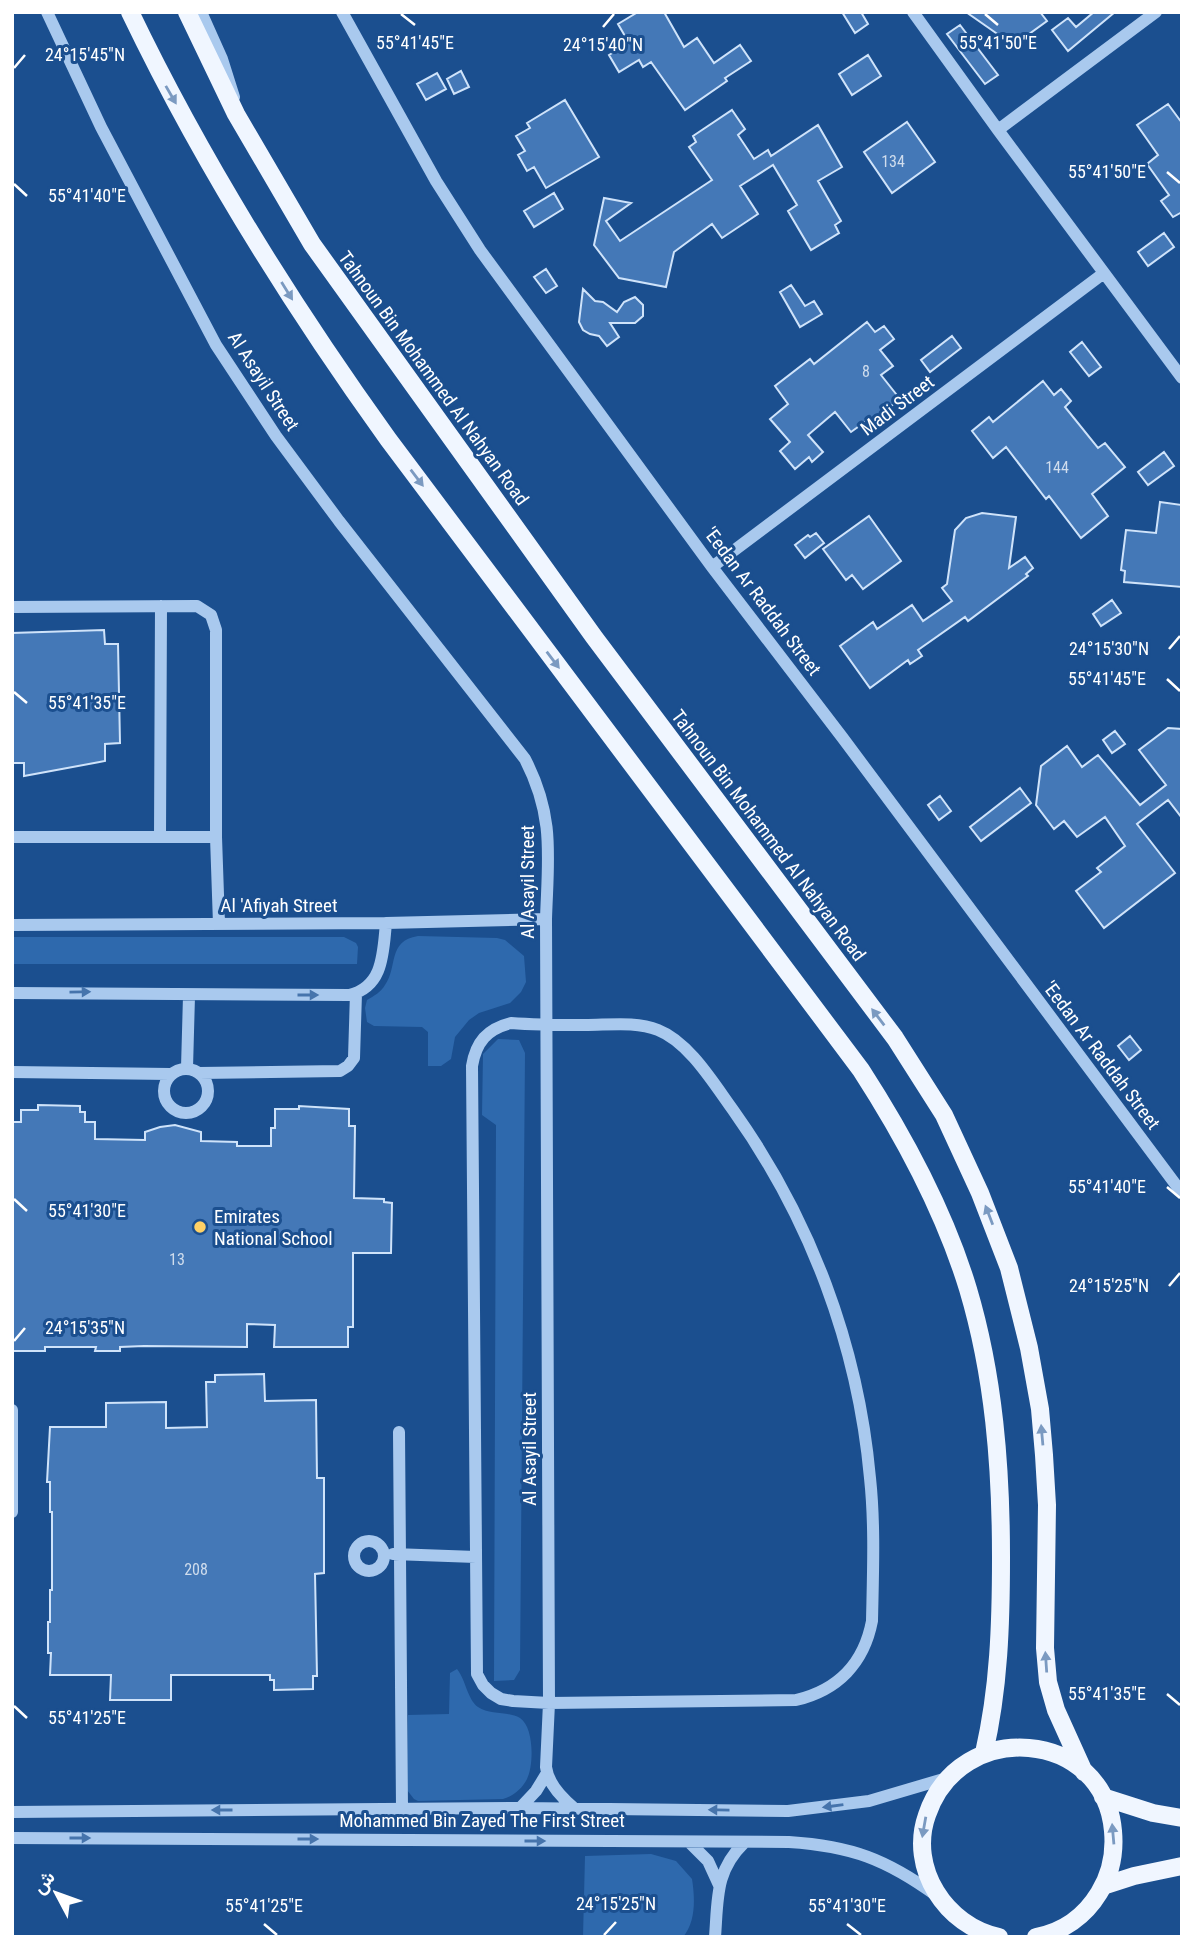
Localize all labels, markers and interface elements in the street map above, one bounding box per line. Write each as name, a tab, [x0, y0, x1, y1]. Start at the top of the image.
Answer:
text: 55°41'45"E	[376, 32, 454, 53]
text: 55°41'50"E	[959, 32, 1037, 53]
text: 24°15'40"N	[563, 34, 643, 55]
text: 24°15'45"N	[45, 44, 125, 65]
one-way arrow	[165, 86, 177, 105]
house number: 134	[881, 152, 905, 171]
text: 55°41'50"E	[1068, 161, 1146, 182]
text: 55°41'40"E	[48, 185, 126, 206]
street label: Tahnoun Bin Mohammed Al Nahyan Road	[334, 247, 534, 510]
one-way arrow	[281, 281, 294, 300]
street label: Al Asayil Street	[223, 327, 304, 435]
house number: 8	[862, 362, 870, 381]
street label: Madi Street	[856, 370, 939, 440]
house number: 144	[1045, 458, 1069, 477]
one-way arrow	[409, 469, 423, 487]
street label: 'Eedan Ar Raddah Street	[699, 523, 826, 680]
text: 24°15'30"N	[1069, 638, 1149, 659]
one-way arrow	[546, 651, 560, 669]
text: 55°41'45"E	[1068, 668, 1146, 689]
text: 55°41'35"E	[48, 692, 126, 713]
street label: Tahnoun Bin Mohammed Al Nahyan Road	[667, 705, 871, 965]
street label: Al Asayil Street	[516, 825, 539, 939]
street label: Al 'Afiyah Street	[220, 894, 338, 917]
street label: 'Eedan Ar Raddah Street	[1038, 977, 1165, 1134]
one-way arrow	[70, 986, 92, 998]
one-way arrow	[297, 989, 319, 1001]
one-way arrow	[871, 1008, 886, 1026]
text: 55°41'40"E	[1068, 1176, 1146, 1197]
text: 55°41'30"E	[48, 1200, 126, 1221]
one-way arrow	[983, 1204, 994, 1225]
place label: Emirates National School	[214, 1205, 333, 1250]
marker: Emirates National School	[192, 1219, 208, 1235]
house number: 13	[169, 1250, 185, 1269]
text: 24°15'25"N	[1069, 1275, 1149, 1296]
text: 24°15'35"N	[45, 1317, 125, 1338]
street label: Al Asayil Street	[518, 1392, 541, 1506]
one-way arrow	[1036, 1424, 1047, 1446]
house number: 208	[184, 1560, 208, 1579]
one-way arrow	[1040, 1651, 1051, 1673]
text: 55°41'35"E	[1068, 1683, 1146, 1704]
text: 55°41'25"E	[48, 1707, 126, 1728]
one-way arrow	[822, 1801, 844, 1812]
one-way arrow	[211, 1804, 233, 1816]
one-way arrow	[708, 1805, 730, 1816]
street label: Mohammed Bin Zayed The First Street	[339, 1809, 625, 1832]
one-way arrow	[919, 1816, 930, 1838]
one-way arrow	[1107, 1823, 1118, 1845]
one-way arrow	[70, 1832, 92, 1844]
one-way arrow	[297, 1833, 319, 1845]
one-way arrow	[525, 1835, 547, 1847]
north arrow	[21, 1858, 91, 1928]
text: ش	[27, 1866, 60, 1898]
text: 24°15'25"N	[576, 1893, 656, 1914]
text: 55°41'25"E	[225, 1895, 303, 1916]
text: 55°41'30"E	[808, 1895, 886, 1916]

